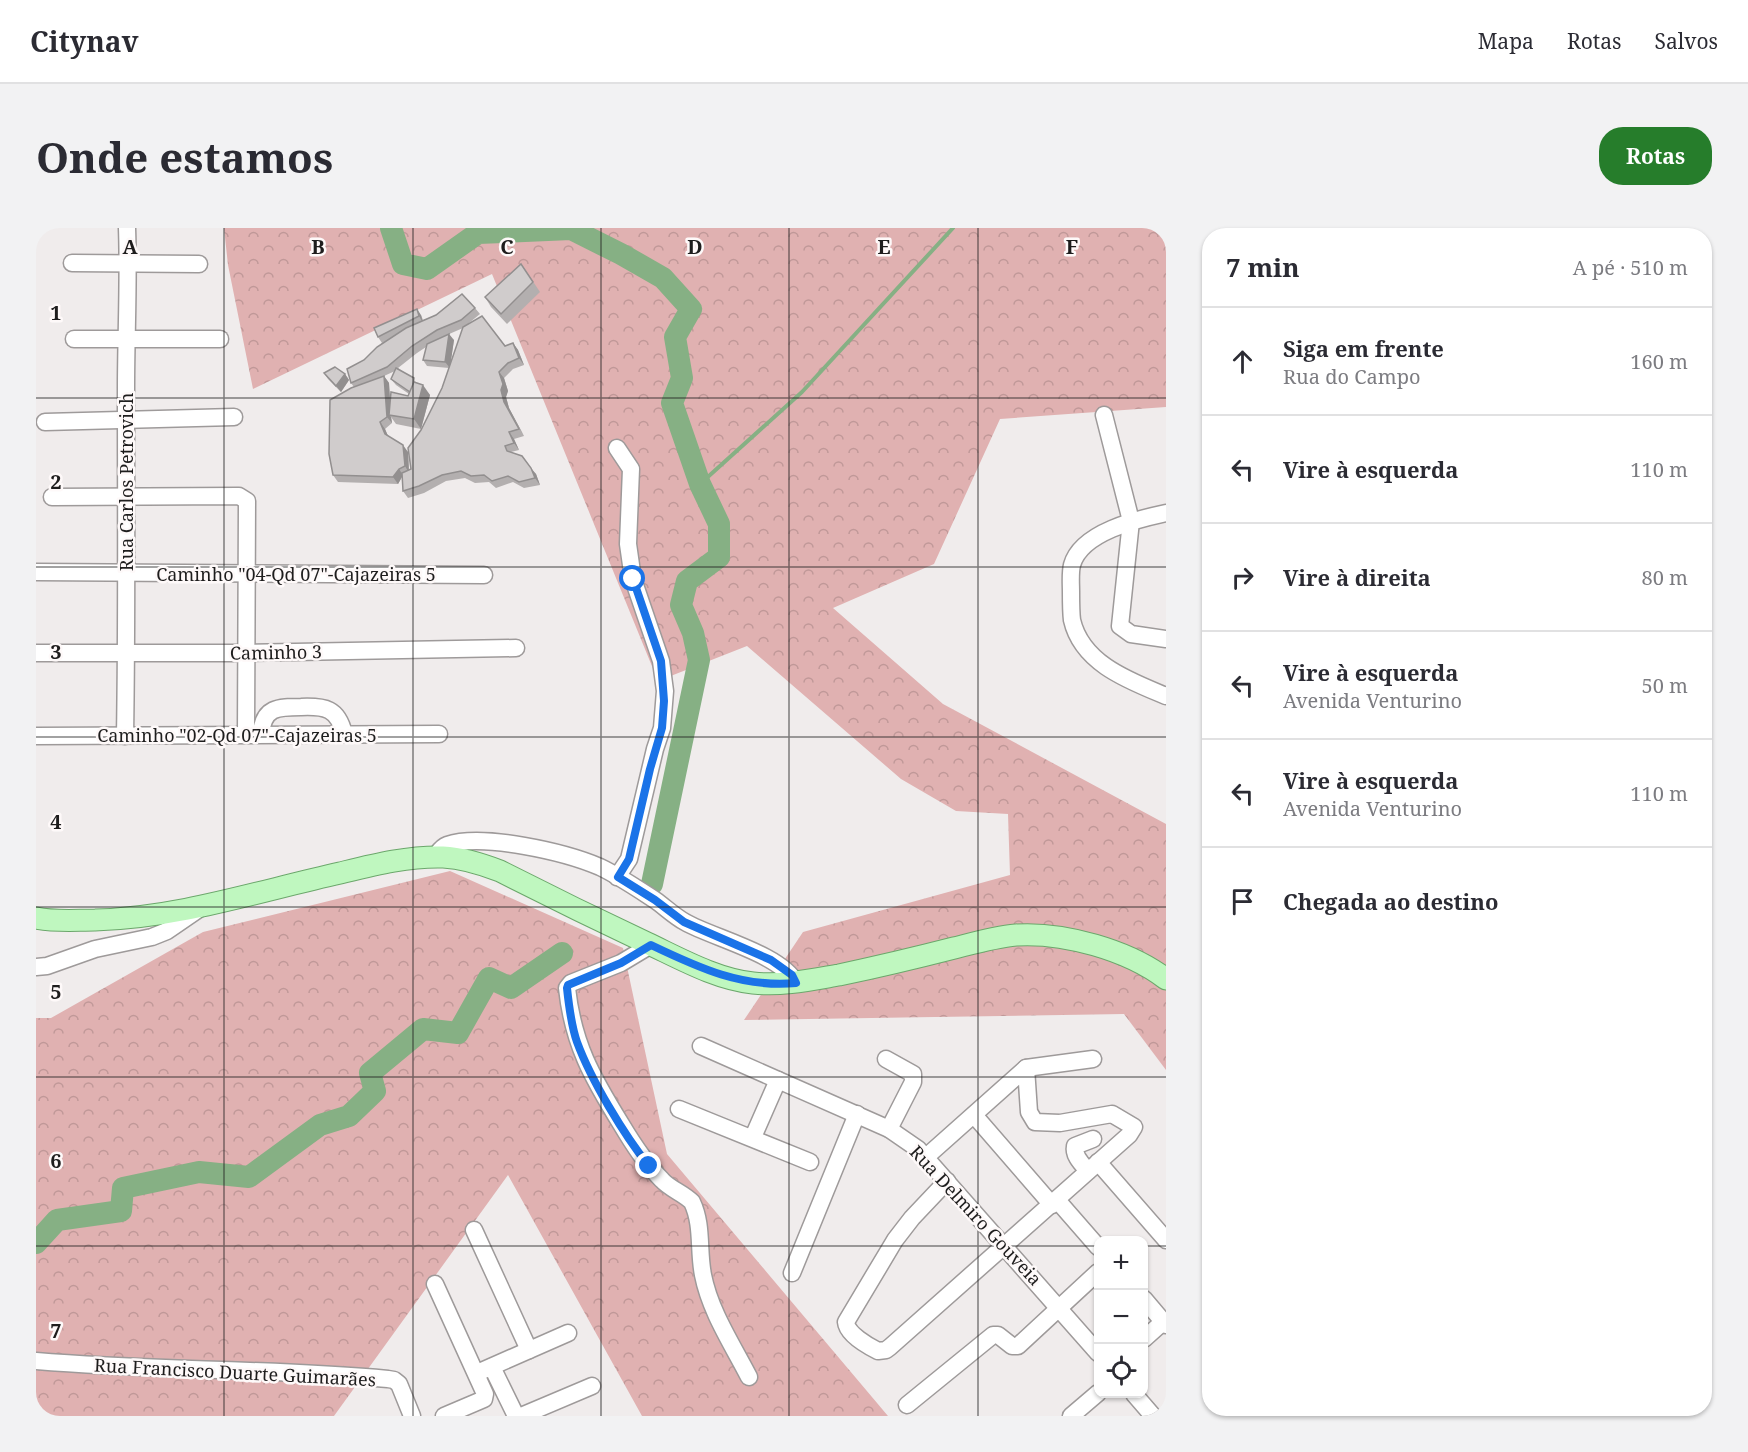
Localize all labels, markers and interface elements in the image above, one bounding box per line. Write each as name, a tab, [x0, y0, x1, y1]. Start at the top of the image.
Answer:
text: Citynav	[30, 22, 139, 60]
text: Mapa	[1478, 27, 1534, 55]
text: Rotas	[1567, 27, 1621, 55]
text: Salvos	[1654, 27, 1718, 55]
button: Rotas	[1599, 127, 1712, 185]
text: Onde estamos	[36, 128, 333, 185]
text: A	[122, 233, 138, 260]
text: B	[311, 233, 325, 260]
text: C	[500, 233, 514, 260]
text: D	[687, 233, 703, 260]
text: E	[877, 233, 891, 260]
text: F	[1066, 233, 1078, 260]
text: 7 min	[1226, 249, 1300, 285]
text: A pé · 510 m	[1573, 254, 1688, 281]
text: 1	[50, 299, 62, 326]
text: Siga em frente	[1283, 333, 1444, 363]
icon: ahead	[1226, 345, 1259, 378]
text: 160 m	[1630, 348, 1688, 375]
text: Rua do Campo	[1283, 363, 1421, 390]
street label: Rua Carlos Petrovich	[114, 393, 138, 571]
icon: left	[1226, 453, 1259, 486]
text: Vire à esquerda	[1283, 454, 1459, 484]
text: 110 m	[1630, 456, 1688, 483]
text: 2	[50, 468, 62, 495]
icon: right	[1226, 561, 1259, 594]
street label: Caminho "04-Qd 07"-Cajazeiras 5	[156, 562, 436, 586]
text: Vire à direita	[1283, 562, 1431, 592]
text: 80 m	[1642, 564, 1688, 591]
route start	[619, 565, 645, 591]
text: 3	[50, 638, 62, 665]
street label: Caminho 3	[230, 639, 322, 665]
text: Vire à esquerda	[1283, 657, 1459, 687]
icon: left	[1226, 669, 1259, 702]
text: 50 m	[1642, 672, 1688, 699]
text: Avenida Venturino	[1283, 687, 1462, 714]
street label: Caminho "02-Qd 07"-Cajazeiras 5	[97, 723, 377, 747]
text: Vire à esquerda	[1283, 765, 1459, 795]
icon: left	[1226, 777, 1259, 810]
text: 110 m	[1630, 780, 1688, 807]
text: Avenida Venturino	[1283, 795, 1462, 822]
text: 4	[50, 808, 62, 835]
icon: arrive	[1226, 885, 1259, 918]
text: Chegada ao destino	[1283, 886, 1498, 916]
text: 5	[50, 978, 62, 1005]
street label: Rua Delmiro Gouveia	[905, 1140, 1047, 1290]
text: 6	[50, 1147, 62, 1174]
route end	[635, 1152, 661, 1178]
map controls	[1094, 1236, 1148, 1398]
button: +	[1094, 1236, 1148, 1290]
button: −	[1094, 1290, 1148, 1344]
text: 7	[50, 1317, 62, 1344]
button: locate	[1094, 1344, 1148, 1398]
street label: Rua Francisco Duarte Guimarães	[93, 1353, 377, 1391]

